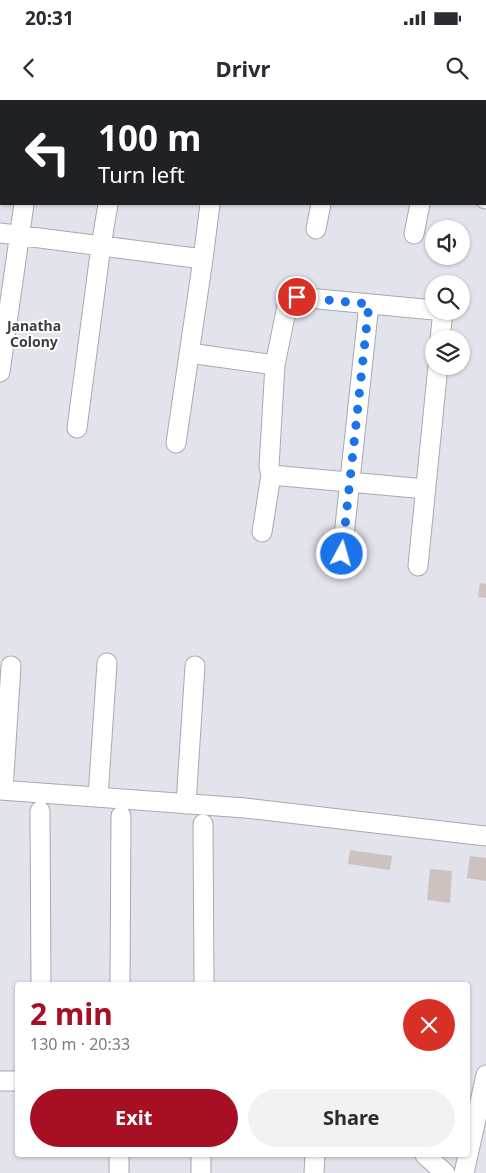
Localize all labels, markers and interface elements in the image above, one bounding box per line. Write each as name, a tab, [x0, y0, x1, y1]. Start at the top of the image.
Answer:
text: 20:31	[25, 5, 74, 31]
text: Drivr	[216, 53, 270, 83]
icon: back	[15, 54, 43, 82]
icon: search	[443, 54, 471, 82]
text: 100 m	[98, 114, 201, 161]
icon: left	[15, 120, 80, 185]
text: Turn left	[98, 159, 185, 189]
map controls	[425, 220, 470, 375]
button: sound	[425, 220, 470, 265]
button: search	[425, 275, 470, 320]
pin	[276, 276, 318, 318]
icon: arrive	[283, 283, 311, 311]
district label: Janatha Colony	[5, 316, 61, 351]
button: layers	[425, 330, 470, 375]
position arrow	[315, 527, 367, 579]
text: 2 min	[30, 993, 113, 1034]
button: close	[403, 999, 455, 1051]
text: 130 m · 20:33	[30, 1033, 130, 1055]
button: Exit	[30, 1089, 238, 1147]
button: Share	[248, 1089, 455, 1147]

